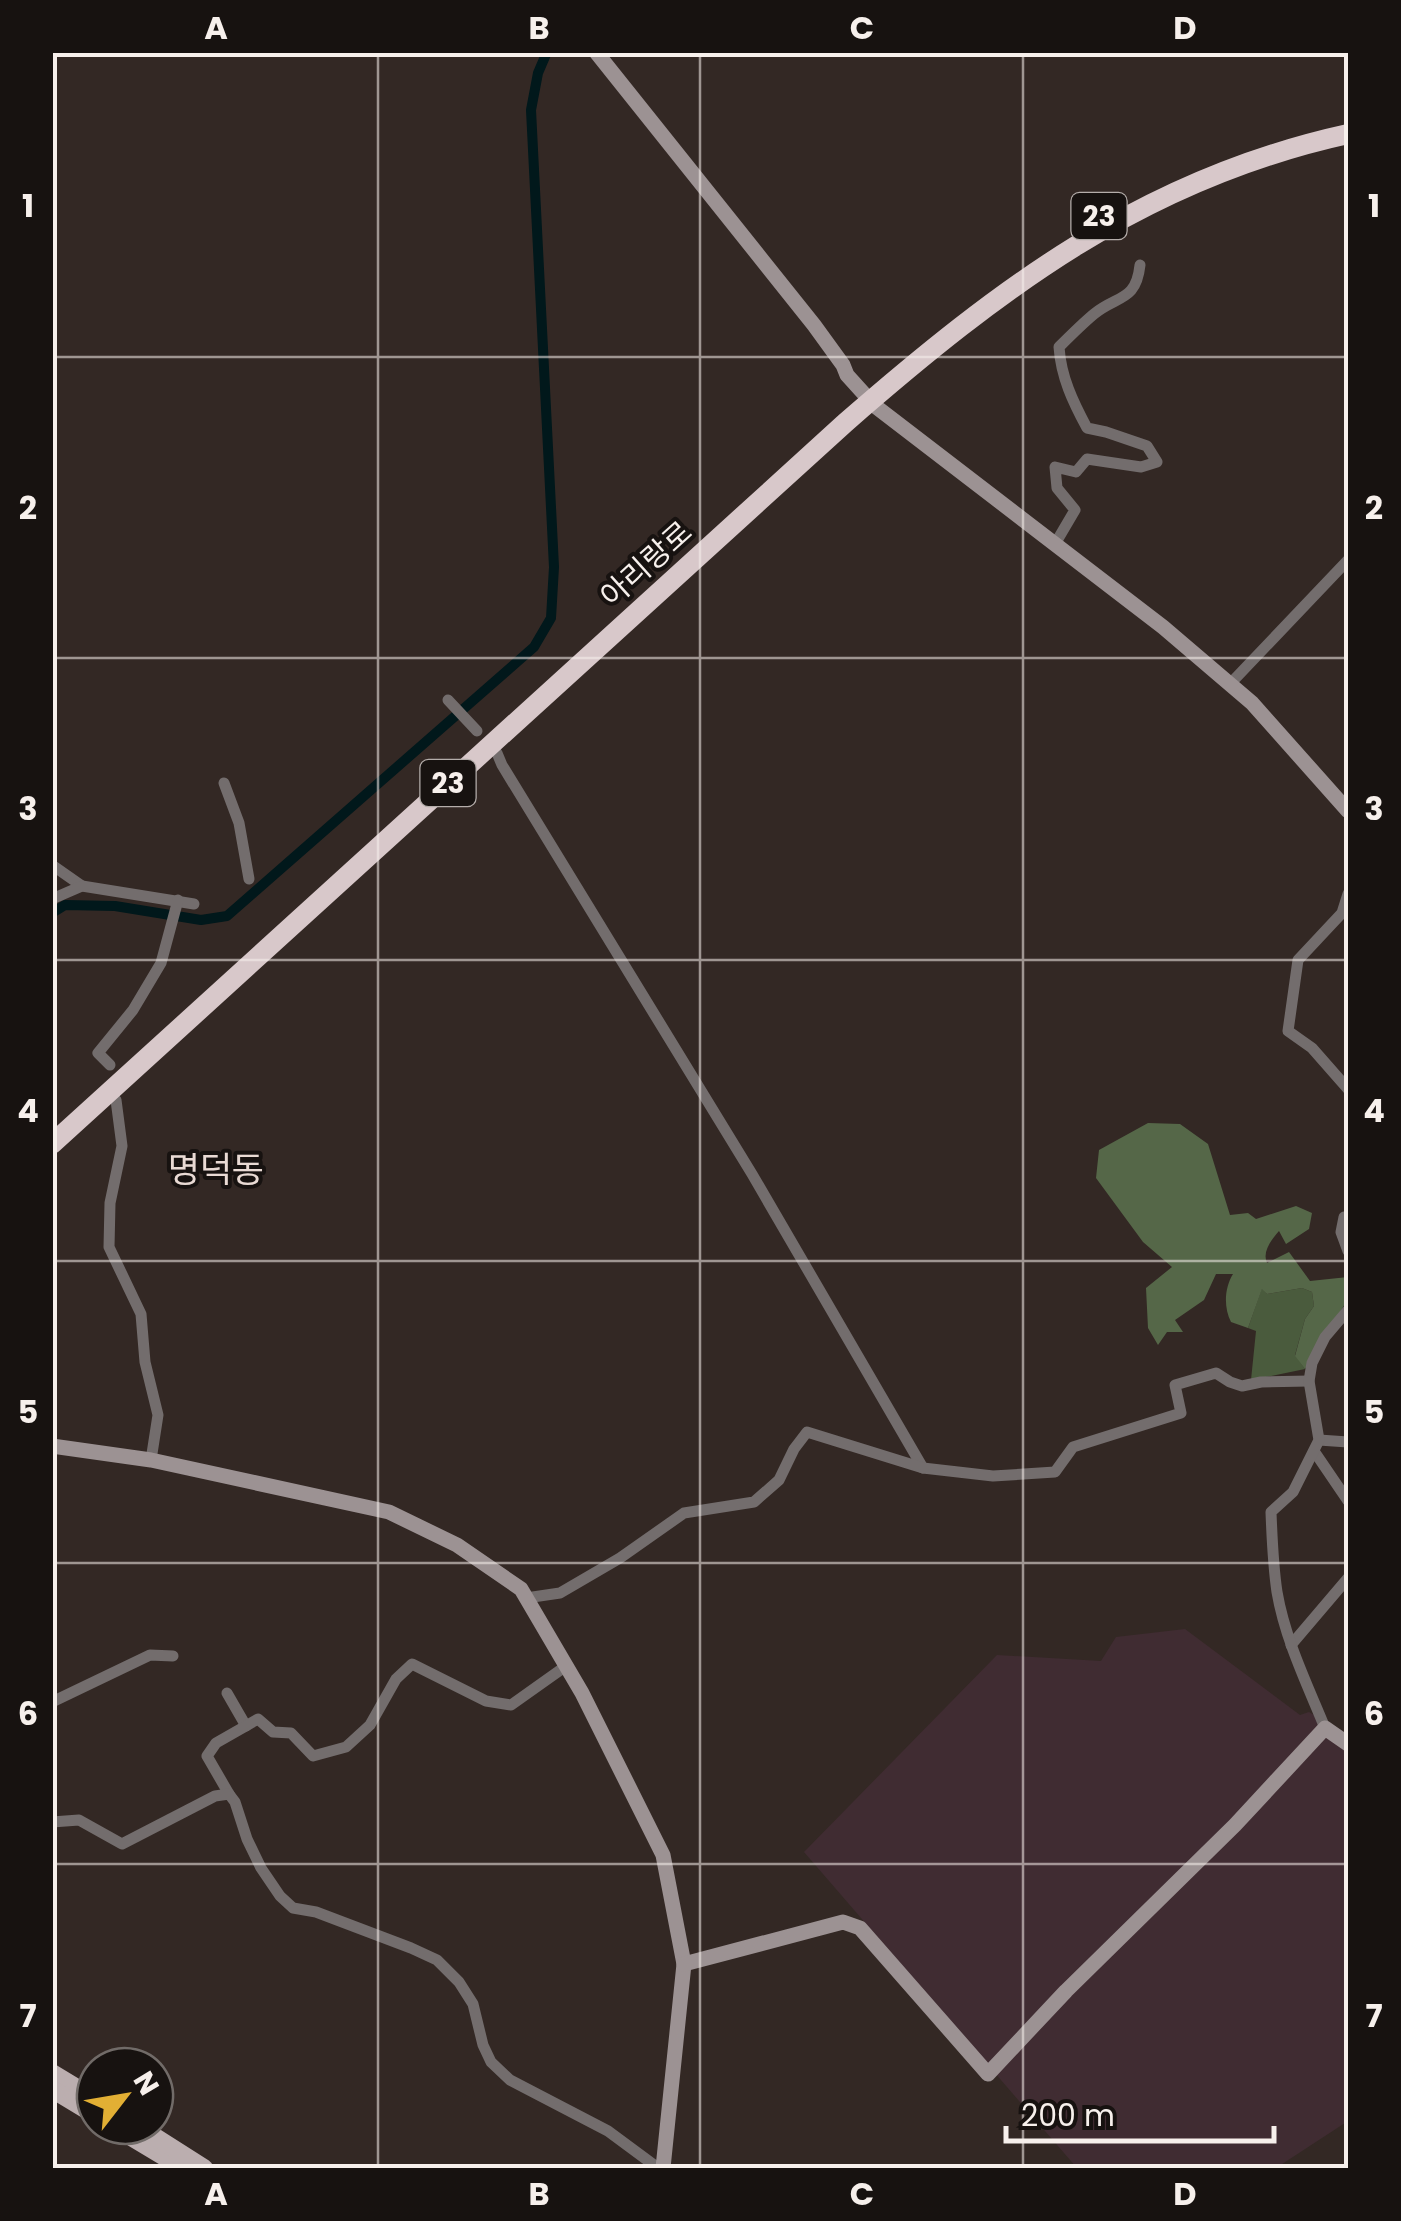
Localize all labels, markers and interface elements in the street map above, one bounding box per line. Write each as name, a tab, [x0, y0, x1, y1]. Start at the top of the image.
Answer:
text: A	[204, 5, 228, 50]
text: B	[528, 5, 550, 50]
text: C	[850, 5, 874, 50]
text: D	[1173, 5, 1197, 50]
text: 1	[22, 183, 34, 228]
text: 1	[1368, 183, 1380, 228]
road number: 23	[1072, 193, 1126, 239]
text: 2	[19, 485, 37, 530]
text: 2	[1365, 485, 1383, 530]
street label: 아리랑로	[591, 511, 701, 617]
road number: 23	[420, 760, 476, 806]
text: 3	[18, 786, 38, 831]
text: 3	[1364, 786, 1384, 831]
text: 4	[17, 1088, 39, 1133]
text: 4	[1363, 1088, 1385, 1133]
district label: 명덕동	[168, 1145, 264, 1194]
text: 5	[18, 1389, 38, 1434]
text: 5	[1364, 1389, 1384, 1434]
text: 6	[18, 1691, 38, 1736]
text: 6	[1364, 1691, 1384, 1736]
text: 7	[19, 1993, 37, 2038]
text: 7	[1365, 1993, 1383, 2038]
north arrow	[75, 2046, 175, 2146]
text: N	[124, 2064, 168, 2102]
scale bar	[1006, 2081, 1274, 2143]
text: 200 m	[1021, 2094, 1115, 2137]
text: A	[204, 2171, 228, 2216]
text: B	[528, 2171, 550, 2216]
text: C	[850, 2171, 874, 2216]
text: D	[1173, 2171, 1197, 2216]

